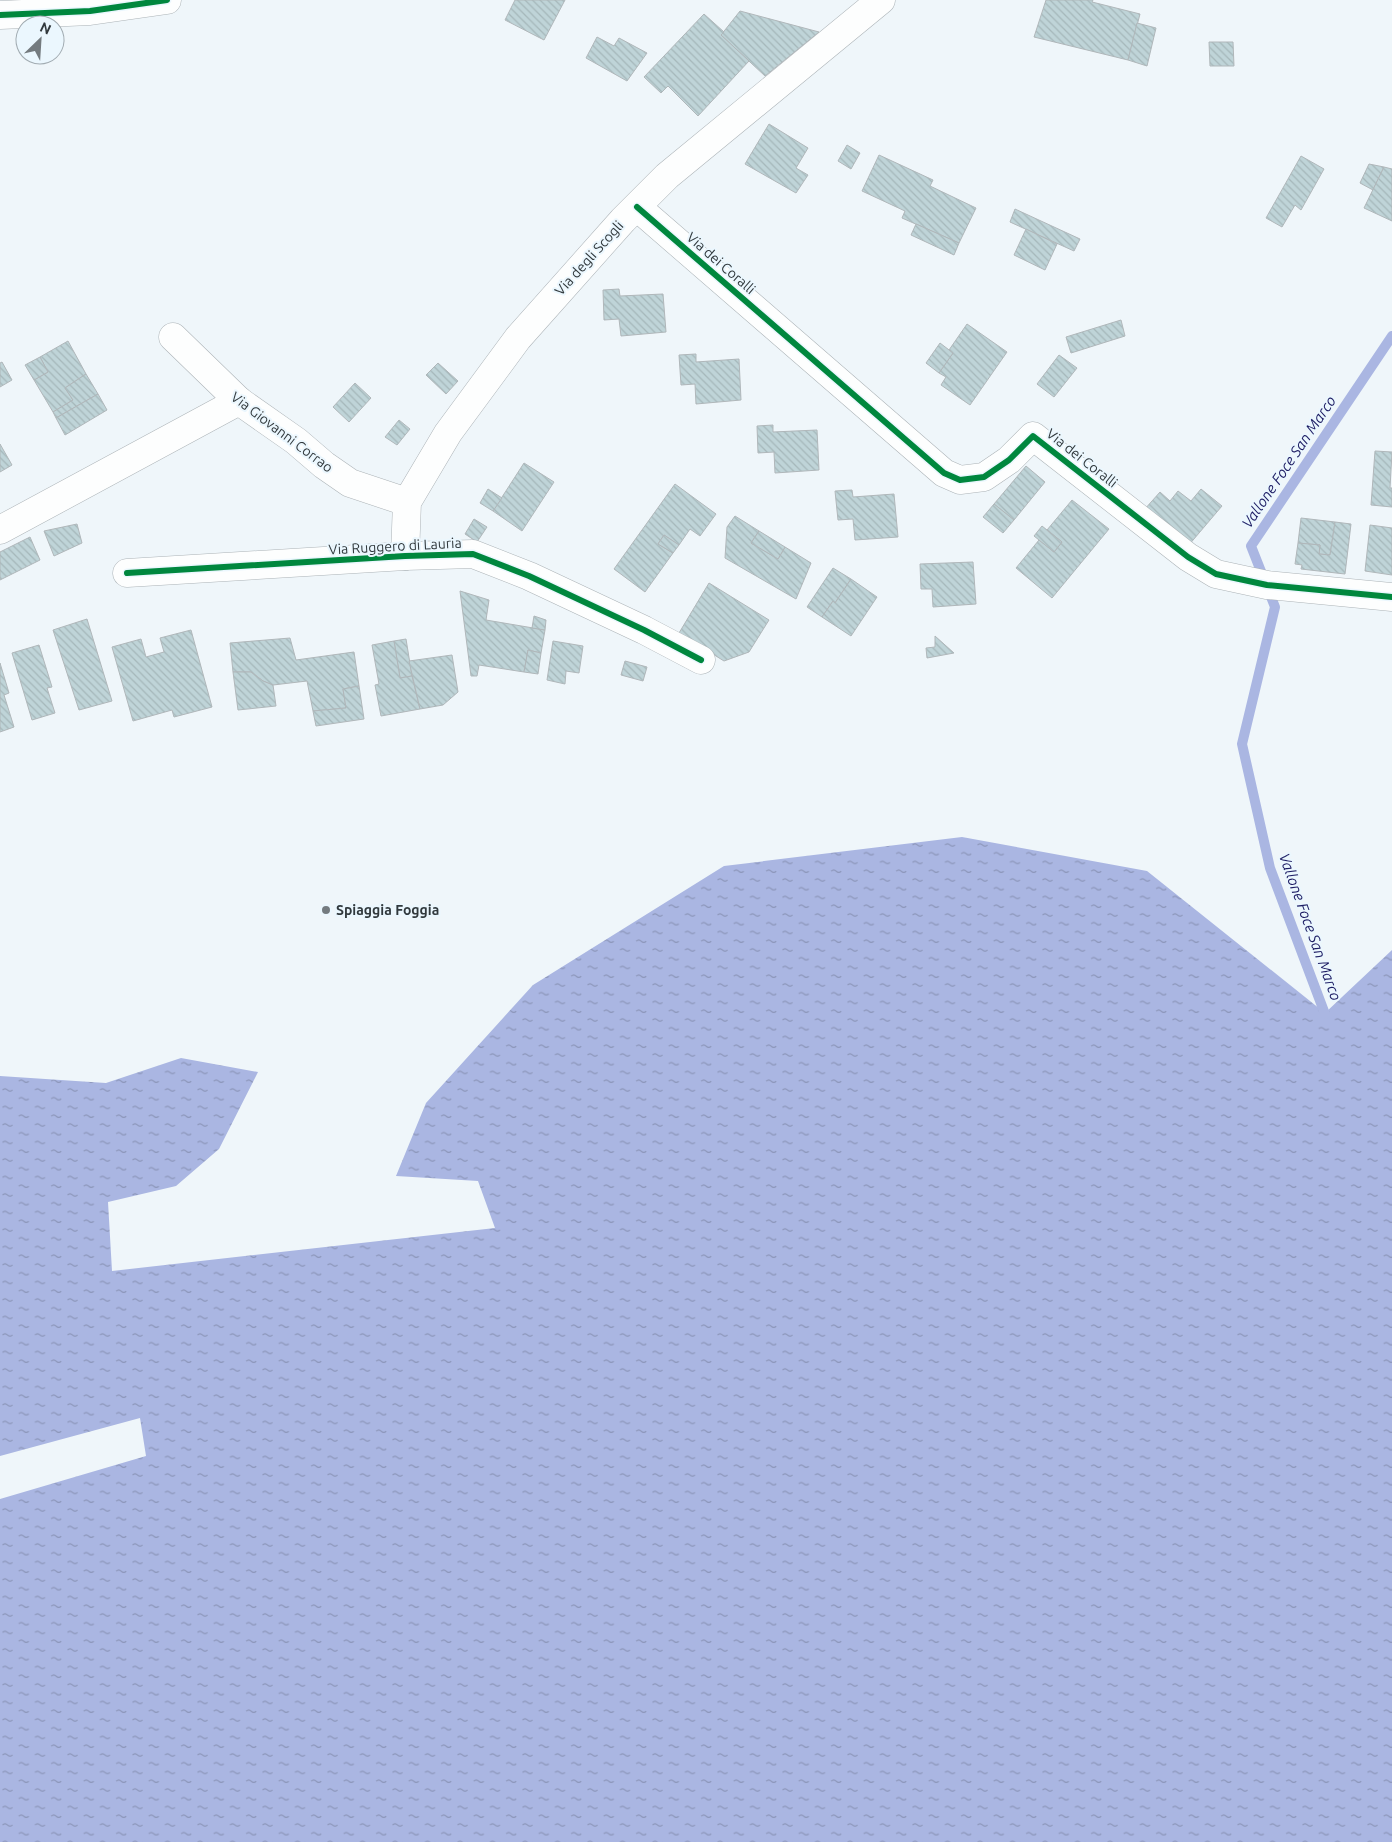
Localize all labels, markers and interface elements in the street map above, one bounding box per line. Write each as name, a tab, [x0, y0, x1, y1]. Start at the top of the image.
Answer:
north arrow	[15, 15, 65, 65]
text: N	[37, 19, 54, 38]
street label: Via degli Scogli	[551, 218, 627, 298]
street label: Via dei Coralli	[683, 229, 759, 297]
street label: Via Giovanni Corrao	[228, 388, 336, 476]
water label: Vallone Foce San Marco	[1238, 393, 1339, 531]
street label: Via dei Coralli	[1043, 425, 1121, 491]
street label: Via Ruggero di Lauria	[328, 535, 462, 557]
water label: Vallone Foce San Marco	[1276, 851, 1345, 1003]
place label: Spiaggia Foggia	[336, 902, 439, 918]
marker: Spiaggia Foggia	[320, 904, 332, 916]

